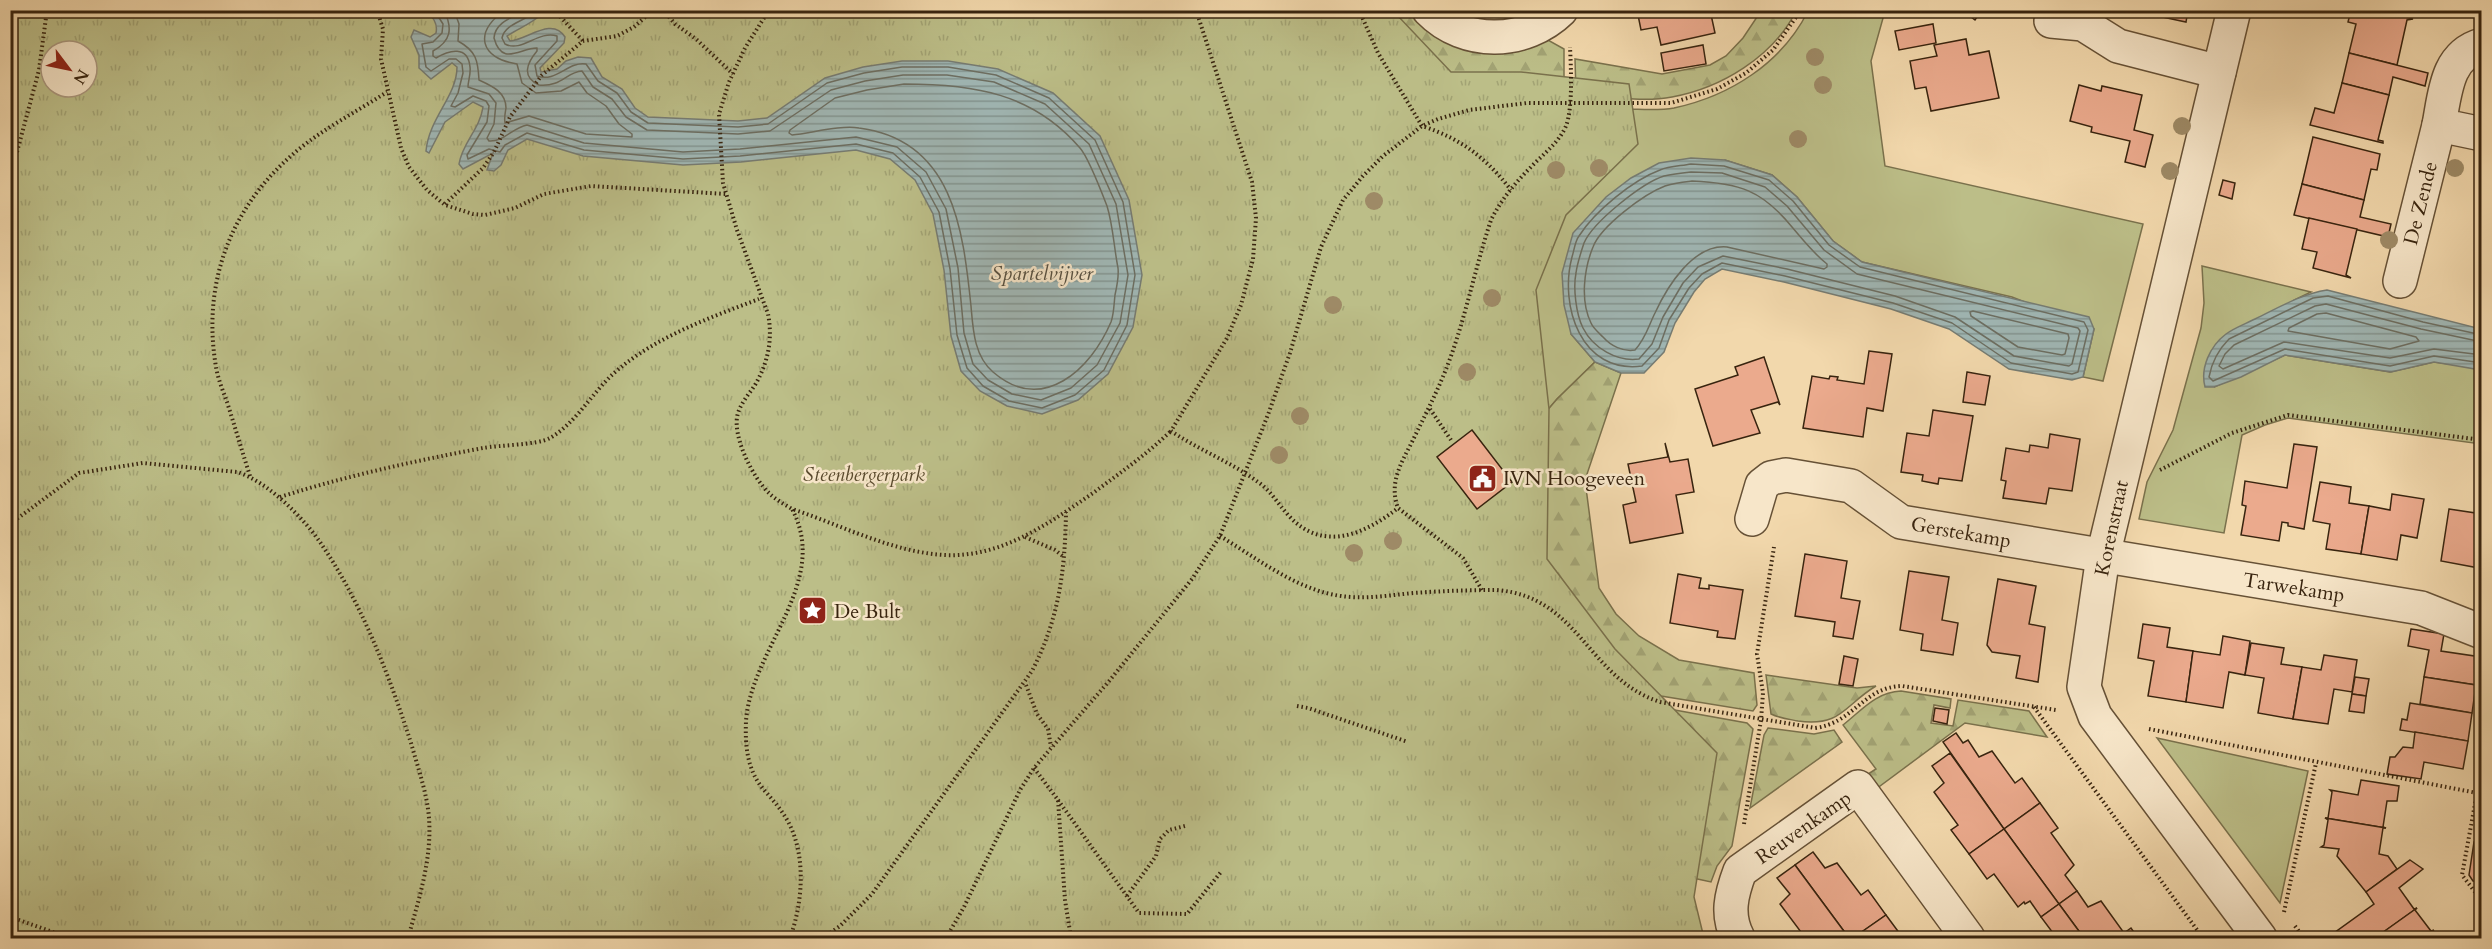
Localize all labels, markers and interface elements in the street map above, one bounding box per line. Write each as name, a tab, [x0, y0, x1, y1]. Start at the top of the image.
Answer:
north arrow	[39, 39, 99, 99]
text: N	[68, 65, 94, 88]
street label: De Zende	[2397, 159, 2444, 248]
water label: Spartelvijver	[991, 259, 1094, 288]
park label: Steenbergerpark	[803, 461, 925, 488]
public building icon: IVN Hoogeveen	[1466, 462, 1498, 494]
place label: IVN Hoogeveen	[1503, 465, 1646, 492]
street label: Korenstraat	[2088, 477, 2135, 579]
street label: Gerstekamp	[1909, 510, 2013, 555]
street label: Tarwekamp	[2241, 566, 2347, 609]
place icon: De Bult	[797, 595, 829, 627]
place label: De Bult	[834, 598, 901, 625]
street label: Reuvenkamp	[1750, 784, 1857, 870]

